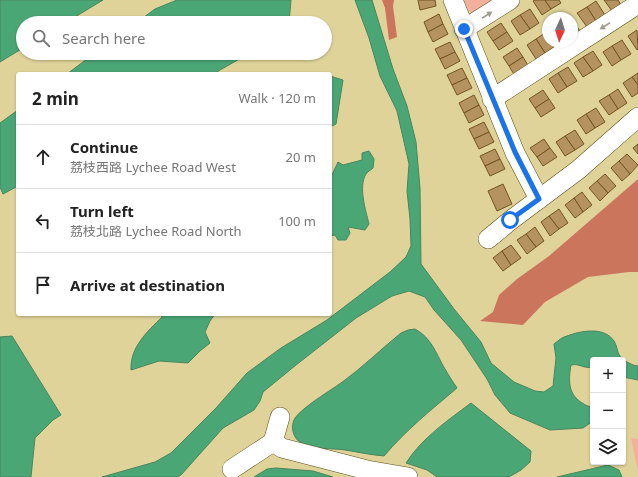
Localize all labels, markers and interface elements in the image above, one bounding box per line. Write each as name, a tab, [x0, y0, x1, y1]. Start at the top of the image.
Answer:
one-way arrow	[481, 11, 493, 18]
north arrow	[542, 12, 578, 48]
search box	[16, 16, 332, 60]
route end	[455, 20, 473, 38]
one-way arrow	[599, 22, 611, 29]
icon: search	[30, 27, 52, 49]
text: Search here	[62, 28, 145, 48]
text: 2 min	[32, 87, 79, 110]
text: Walk · 120 m	[238, 89, 316, 107]
text: Continue	[70, 137, 138, 157]
icon: ahead	[32, 146, 54, 168]
text: 20 m	[286, 148, 316, 166]
text: 荔枝西路 Lychee Road West	[70, 158, 236, 176]
text: Turn left	[70, 201, 134, 221]
icon: left	[32, 210, 54, 232]
route start	[501, 211, 519, 229]
text: 100 m	[278, 212, 316, 230]
text: 荔枝北路 Lychee Road North	[70, 222, 242, 240]
icon: arrive	[32, 274, 54, 296]
text: Arrive at destination	[70, 275, 225, 295]
map controls	[590, 357, 626, 465]
button: +	[590, 357, 626, 393]
button: −	[590, 393, 626, 429]
button: layers	[590, 429, 626, 465]

